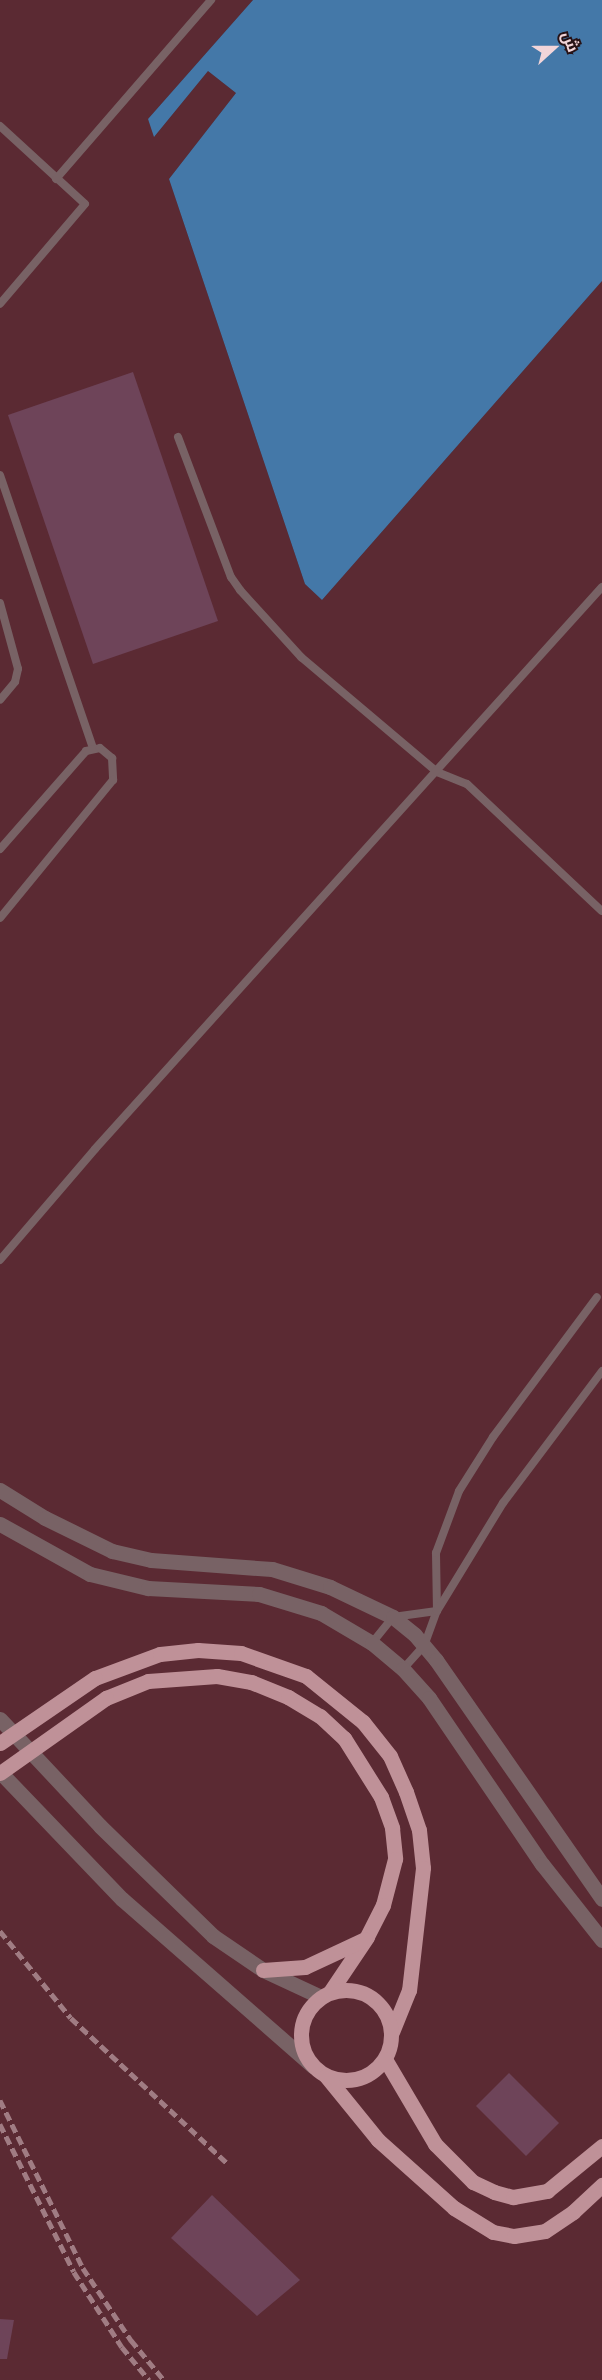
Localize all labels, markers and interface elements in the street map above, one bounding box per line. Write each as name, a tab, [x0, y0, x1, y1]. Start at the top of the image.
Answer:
north arrow	[524, 18, 584, 78]
text: ش	[559, 28, 584, 54]

